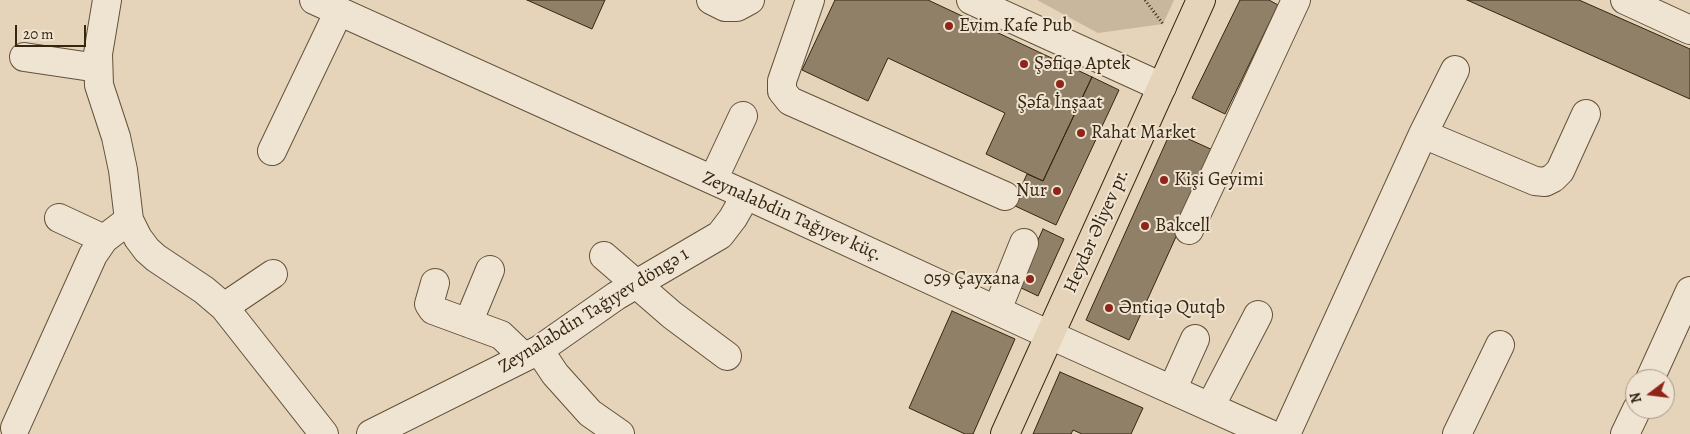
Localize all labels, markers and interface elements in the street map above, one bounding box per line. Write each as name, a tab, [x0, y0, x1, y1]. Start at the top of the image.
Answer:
scale bar	[18, 15, 89, 47]
place label: Evim Kafe Pub	[959, 15, 1072, 37]
marker: Evim Kafe Pub	[943, 20, 955, 32]
text: 20 m	[23, 24, 54, 44]
place label: Şəfiqə Aptek	[1034, 53, 1130, 75]
marker: Şəfiqə Aptek	[1018, 58, 1030, 70]
marker: Şəfa İnşaat	[1054, 78, 1066, 90]
place label: Şəfa İnşaat	[1017, 92, 1103, 114]
place label: Rahat Market	[1091, 122, 1196, 144]
marker: Rahat Market	[1075, 127, 1087, 139]
street label: Heydər Əliyev pr.	[1059, 165, 1135, 297]
street label: Zeynalabdin Tağıyev küç.	[698, 167, 886, 267]
place label: Kişi Geyimi	[1174, 169, 1264, 191]
marker: Kişi Geyimi	[1158, 174, 1170, 186]
place label: Nur	[1016, 180, 1047, 202]
marker: Nur	[1051, 185, 1063, 197]
place label: Bakcell	[1155, 215, 1210, 237]
marker: Bakcell	[1139, 220, 1151, 232]
street label: Zeynalabdin Tağıyev döngə 1	[495, 243, 693, 379]
place label: 059 Çayxana	[924, 268, 1020, 290]
marker: 059 Çayxana	[1024, 273, 1036, 285]
place label: Əntiqə Qutqb	[1119, 297, 1225, 319]
marker: Əntiqə Qutqb	[1103, 302, 1115, 314]
north arrow	[1625, 369, 1675, 419]
text: N	[1625, 390, 1646, 405]

